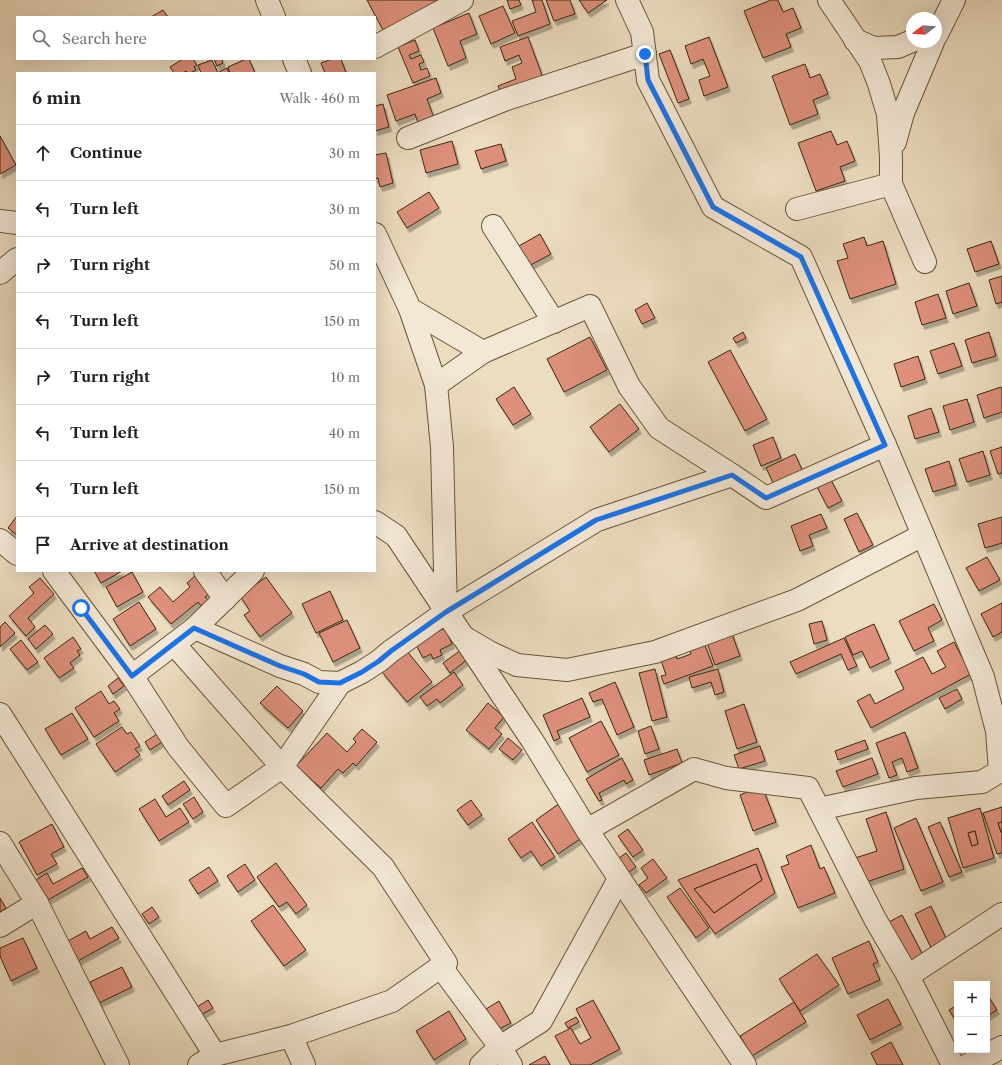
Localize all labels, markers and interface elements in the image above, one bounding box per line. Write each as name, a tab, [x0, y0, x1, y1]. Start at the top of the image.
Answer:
north arrow	[906, 12, 942, 48]
search box	[16, 16, 376, 60]
icon: search	[30, 27, 52, 49]
text: Search here	[62, 29, 147, 48]
route end	[636, 45, 654, 63]
text: 6 min	[32, 88, 81, 108]
text: Walk · 460 m	[279, 90, 360, 106]
icon: ahead	[32, 142, 54, 164]
text: Continue	[70, 143, 142, 162]
text: 30 m	[329, 145, 360, 161]
icon: left	[32, 198, 54, 220]
text: Turn left	[70, 199, 139, 218]
text: 30 m	[329, 201, 360, 217]
icon: right	[32, 254, 54, 276]
text: Turn right	[70, 255, 150, 274]
text: 50 m	[329, 257, 360, 273]
icon: left	[32, 310, 54, 332]
text: Turn left	[70, 311, 139, 330]
text: 150 m	[324, 313, 360, 329]
icon: right	[32, 366, 54, 388]
text: Turn right	[70, 367, 150, 386]
text: 10 m	[331, 369, 360, 385]
icon: left	[32, 422, 54, 444]
text: Turn left	[70, 423, 139, 442]
text: 40 m	[329, 425, 360, 441]
icon: left	[32, 478, 54, 500]
text: Turn left	[70, 479, 139, 498]
text: 150 m	[324, 481, 360, 497]
icon: arrive	[32, 534, 54, 556]
text: Arrive at destination	[70, 535, 229, 554]
route start	[72, 599, 90, 617]
map controls	[954, 981, 990, 1053]
button: +	[954, 981, 990, 1017]
button: −	[954, 1017, 990, 1053]

